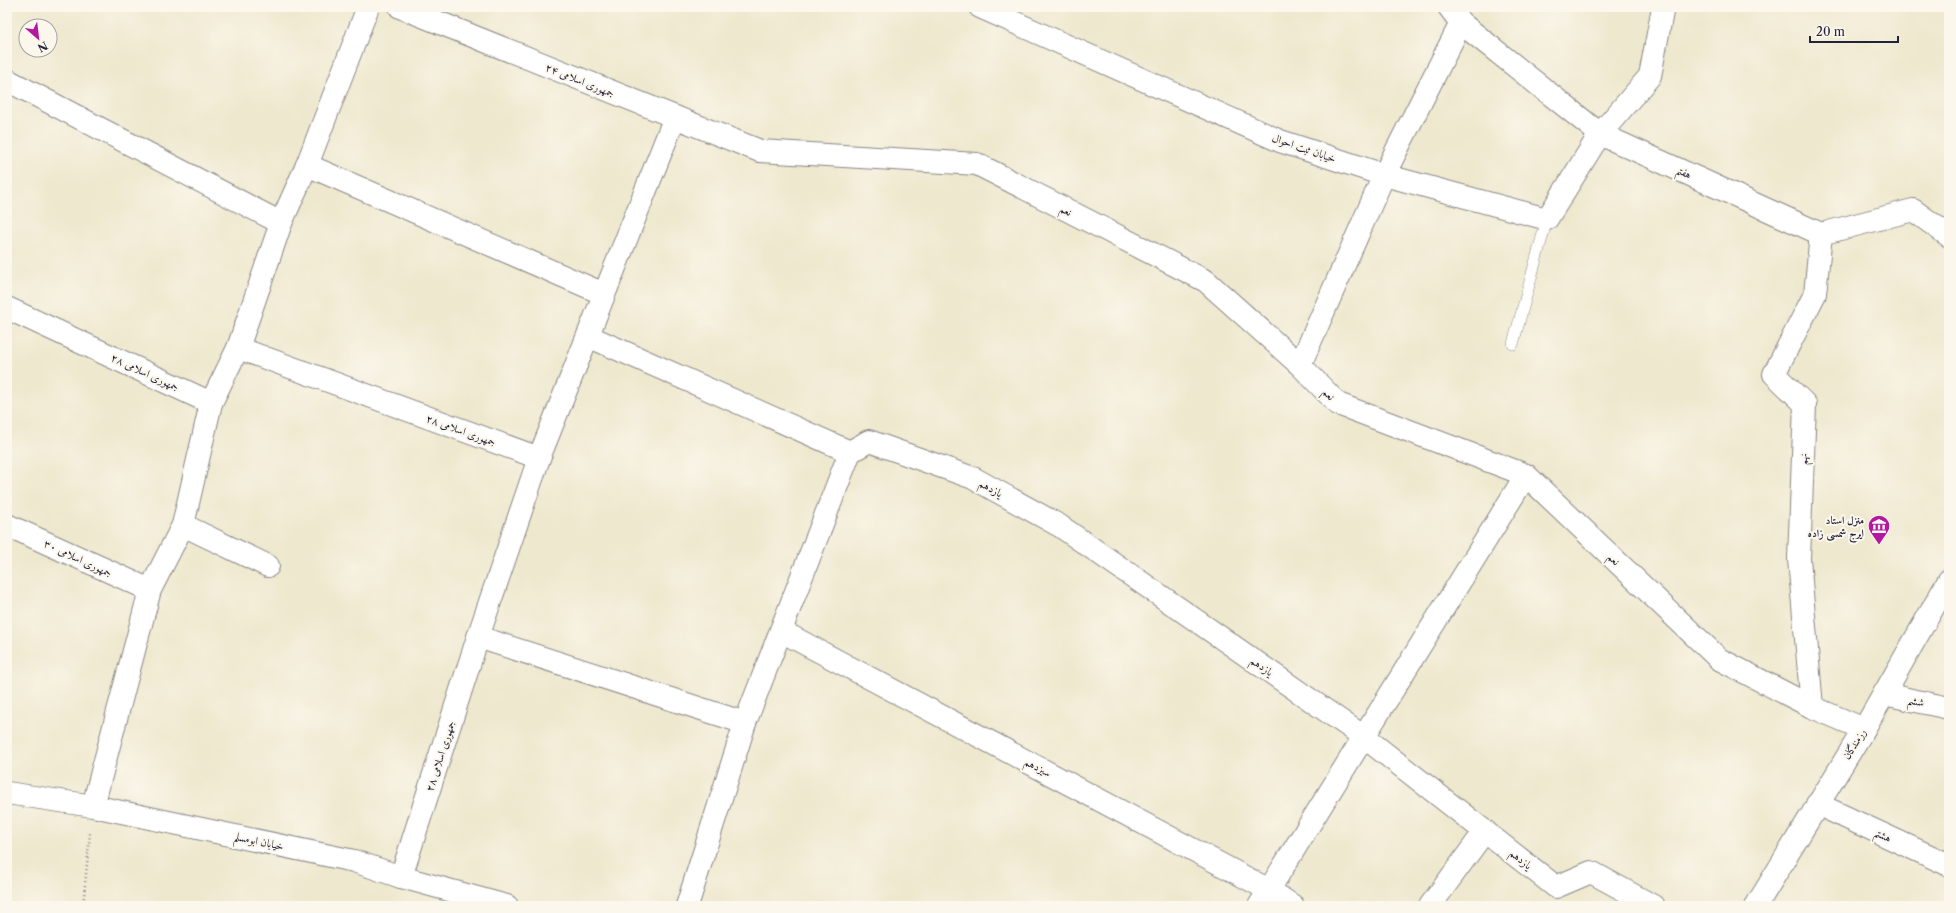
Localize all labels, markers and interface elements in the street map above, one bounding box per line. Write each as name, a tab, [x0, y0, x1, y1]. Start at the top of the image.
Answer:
north arrow	[18, 18, 58, 58]
scale bar	[1810, 18, 1898, 44]
text: 20 m	[1816, 24, 1845, 39]
text: N	[35, 38, 50, 55]
street label: جمهوری اسلامی ۲۴	[543, 60, 617, 100]
street label: خیابان ثبت احوال	[1270, 131, 1338, 165]
street label: هفتم	[1673, 162, 1694, 185]
street label: نعم	[1056, 201, 1074, 222]
street label: جمهوری اسلامی ۲۸	[109, 350, 181, 394]
street label: نعم	[1317, 385, 1338, 406]
street label: جمهوری اسلامی ۲۸	[424, 411, 498, 449]
street label: نهم	[1796, 453, 1814, 465]
street label: یازدهم	[975, 476, 1006, 504]
place label: منزل استاد ایرج شمسى زاده	[1808, 513, 1864, 543]
museum icon: منزل استاد ایرج شمسى زاده	[1866, 513, 1892, 546]
street label: جمهوری اسلامی ۳۰	[42, 536, 114, 580]
street label: نعم	[1602, 550, 1623, 571]
street label: یازدهم	[1246, 653, 1277, 683]
street label: ششم	[1906, 692, 1926, 713]
street label: جمهوری اسلامی ۲۸	[422, 719, 458, 793]
street label: رزمندگان	[1839, 726, 1869, 762]
street label: سیزدهم	[1020, 754, 1054, 783]
street label: هشتم	[1870, 825, 1894, 849]
street label: خیابان ابومسلم	[232, 829, 285, 858]
street label: یازدهم	[1504, 846, 1536, 876]

